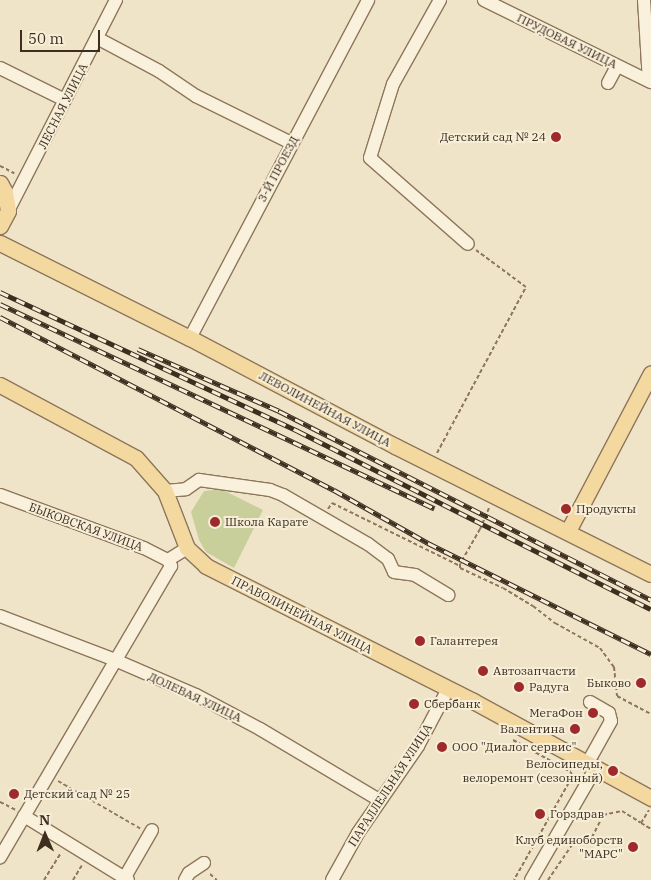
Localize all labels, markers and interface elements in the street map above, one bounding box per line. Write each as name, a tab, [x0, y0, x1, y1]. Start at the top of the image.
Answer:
street label: ПРУДОВАЯ УЛИЦА	[515, 11, 619, 71]
scale bar	[22, 20, 102, 52]
text: 50 m	[28, 29, 64, 48]
street label: ЛЕСНАЯ УЛИЦА	[35, 61, 91, 151]
place label: Детский сад № 24	[440, 130, 546, 144]
marker: Детский сад № 24	[550, 131, 562, 143]
street label: 3-Й ПРОЕЗД	[255, 134, 301, 204]
street label: ЛЕВОЛИНЕЙНАЯ УЛИЦА	[257, 368, 393, 450]
street label: БЫКОВСКАЯ УЛИЦА	[27, 500, 145, 554]
place label: Продукты	[576, 502, 636, 516]
marker: Продукты	[560, 503, 572, 515]
place label: Школа Карате	[225, 515, 308, 529]
marker: Школа Карате	[209, 516, 221, 528]
street label: ПРАВОЛИНЕЙНАЯ УЛИЦА	[229, 573, 375, 657]
place label: Галантерея	[430, 634, 498, 648]
marker: Галантерея	[414, 635, 426, 647]
place label: Автозапчасти	[493, 664, 576, 678]
marker: Автозапчасти	[477, 665, 489, 677]
street label: ДОЛЕВАЯ УЛИЦА	[146, 669, 244, 725]
place label: Быково	[587, 676, 631, 690]
marker: Быково	[635, 677, 647, 689]
place label: Радуга	[529, 680, 569, 694]
marker: Радуга	[513, 681, 525, 693]
place label: Сбербанк	[424, 697, 480, 711]
marker: Сбербанк	[408, 698, 420, 710]
place label: МегаФон	[529, 706, 583, 720]
marker: МегаФон	[587, 707, 599, 719]
street label: ПАРАЛЛЕЛЬНАЯ УЛИЦА	[345, 721, 435, 849]
place label: Валентина	[500, 722, 565, 736]
marker: Валентина	[569, 723, 581, 735]
place label: ООО "Диалог cервис"	[452, 740, 576, 754]
marker: ООО "Диалог cервис"	[436, 741, 448, 753]
place label: Велосипеды, велоремонт (сезонный)	[462, 757, 603, 785]
marker: Велосипеды, велоремонт (сезонный)	[607, 765, 619, 777]
place label: Детский сад № 25	[24, 787, 130, 801]
marker: Детский сад № 25	[8, 788, 20, 800]
place label: Горздрав	[550, 807, 604, 821]
marker: Горздрав	[534, 808, 546, 820]
north arrow	[20, 810, 70, 860]
text: N	[39, 811, 50, 829]
place label: Клуб единоборств "МАРС"	[515, 833, 623, 861]
marker: Клуб единоборств "МАРС"	[627, 841, 639, 853]

